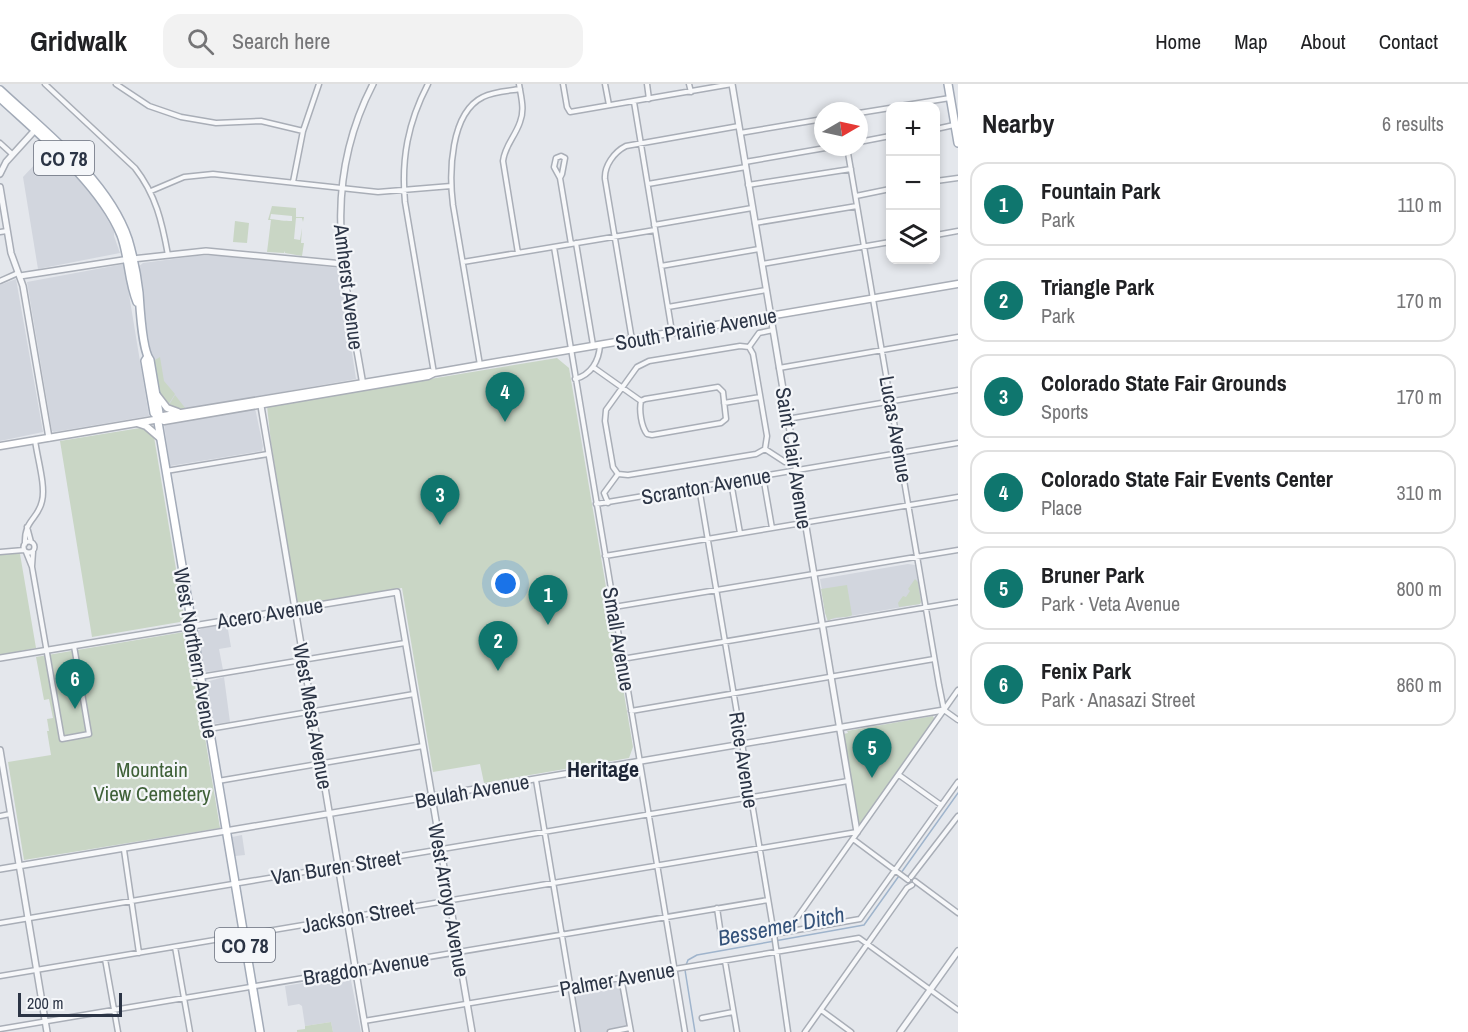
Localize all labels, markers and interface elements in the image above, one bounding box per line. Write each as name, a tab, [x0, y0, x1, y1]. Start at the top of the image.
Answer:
search box	[163, 14, 583, 68]
text: Gridwalk	[30, 22, 127, 60]
icon: search	[184, 25, 217, 58]
text: Search here	[232, 26, 330, 56]
text: Home	[1155, 27, 1201, 56]
text: Map	[1234, 27, 1268, 56]
text: About	[1301, 27, 1346, 56]
text: Contact	[1379, 27, 1438, 56]
north arrow	[814, 102, 868, 156]
map controls	[886, 102, 940, 264]
button: +	[886, 102, 940, 156]
text: Nearby	[982, 106, 1054, 141]
text: 6 results	[1382, 110, 1444, 137]
road number: CO 78	[34, 141, 94, 175]
button: −	[886, 156, 940, 210]
text: Fountain Park	[1041, 176, 1160, 206]
text: 1	[999, 191, 1008, 218]
text: 110 m	[1398, 191, 1442, 218]
text: Park	[1041, 206, 1075, 233]
button: layers	[886, 210, 940, 264]
street label: Amherst Avenue	[327, 222, 371, 351]
text: Triangle Park	[1041, 272, 1154, 302]
text: 2	[999, 287, 1008, 314]
text: 170 m	[1396, 287, 1442, 314]
street label: South Prairie Avenue	[613, 301, 779, 357]
text: Park	[1041, 302, 1075, 329]
text: Colorado State Fair Grounds	[1041, 368, 1287, 398]
pin: 4	[486, 372, 524, 422]
street label: Lucas Avenue	[872, 373, 920, 485]
text: 3	[999, 383, 1008, 410]
text: 170 m	[1396, 383, 1442, 410]
street label: Saint Clair Avenue	[768, 385, 820, 531]
text: Sports	[1041, 398, 1088, 425]
street label: Scranton Avenue	[639, 460, 773, 512]
text: Colorado State Fair Events Center	[1041, 464, 1333, 494]
pin: 3	[420, 476, 460, 525]
text: 4	[999, 479, 1008, 506]
text: 310 m	[1396, 479, 1442, 506]
text: Place	[1041, 494, 1082, 521]
text: Bruner Park	[1041, 560, 1144, 590]
street label: West Northern Avenue	[167, 565, 225, 741]
your location	[491, 569, 520, 598]
text: 5	[999, 575, 1008, 602]
text: 800 m	[1396, 575, 1442, 602]
pin: 1	[528, 576, 568, 625]
street label: Small Avenue	[596, 585, 642, 693]
street label: Acero Avenue	[214, 590, 325, 636]
text: Park · Veta Avenue	[1041, 590, 1180, 617]
pin: 2	[478, 622, 518, 671]
street label: West Mesa Avenue	[286, 641, 340, 791]
text: Fenix Park	[1041, 656, 1131, 686]
pin: 6	[56, 660, 94, 709]
text: 6	[999, 671, 1008, 698]
text: 860 m	[1396, 671, 1442, 698]
text: Park · Anasazi Street	[1041, 686, 1195, 713]
street label: Rice Avenue	[722, 710, 766, 810]
pin: 5	[852, 728, 892, 778]
district label: Heritage	[567, 754, 639, 784]
park label: Mountain View Cemetery	[93, 755, 211, 808]
street label: Beulah Avenue	[413, 767, 531, 815]
street label: West Arroyo Avenue	[421, 821, 477, 979]
street label: Van Buren Street	[269, 842, 403, 892]
street label: Jackson Street	[299, 892, 417, 940]
water label: Bessemer Ditch	[715, 899, 847, 953]
road number: CO 78	[215, 928, 275, 962]
street label: Bragdon Avenue	[301, 944, 431, 992]
street label: Palmer Avenue	[557, 955, 677, 1003]
scale bar	[18, 990, 122, 1018]
text: 200 m	[27, 992, 63, 1014]

